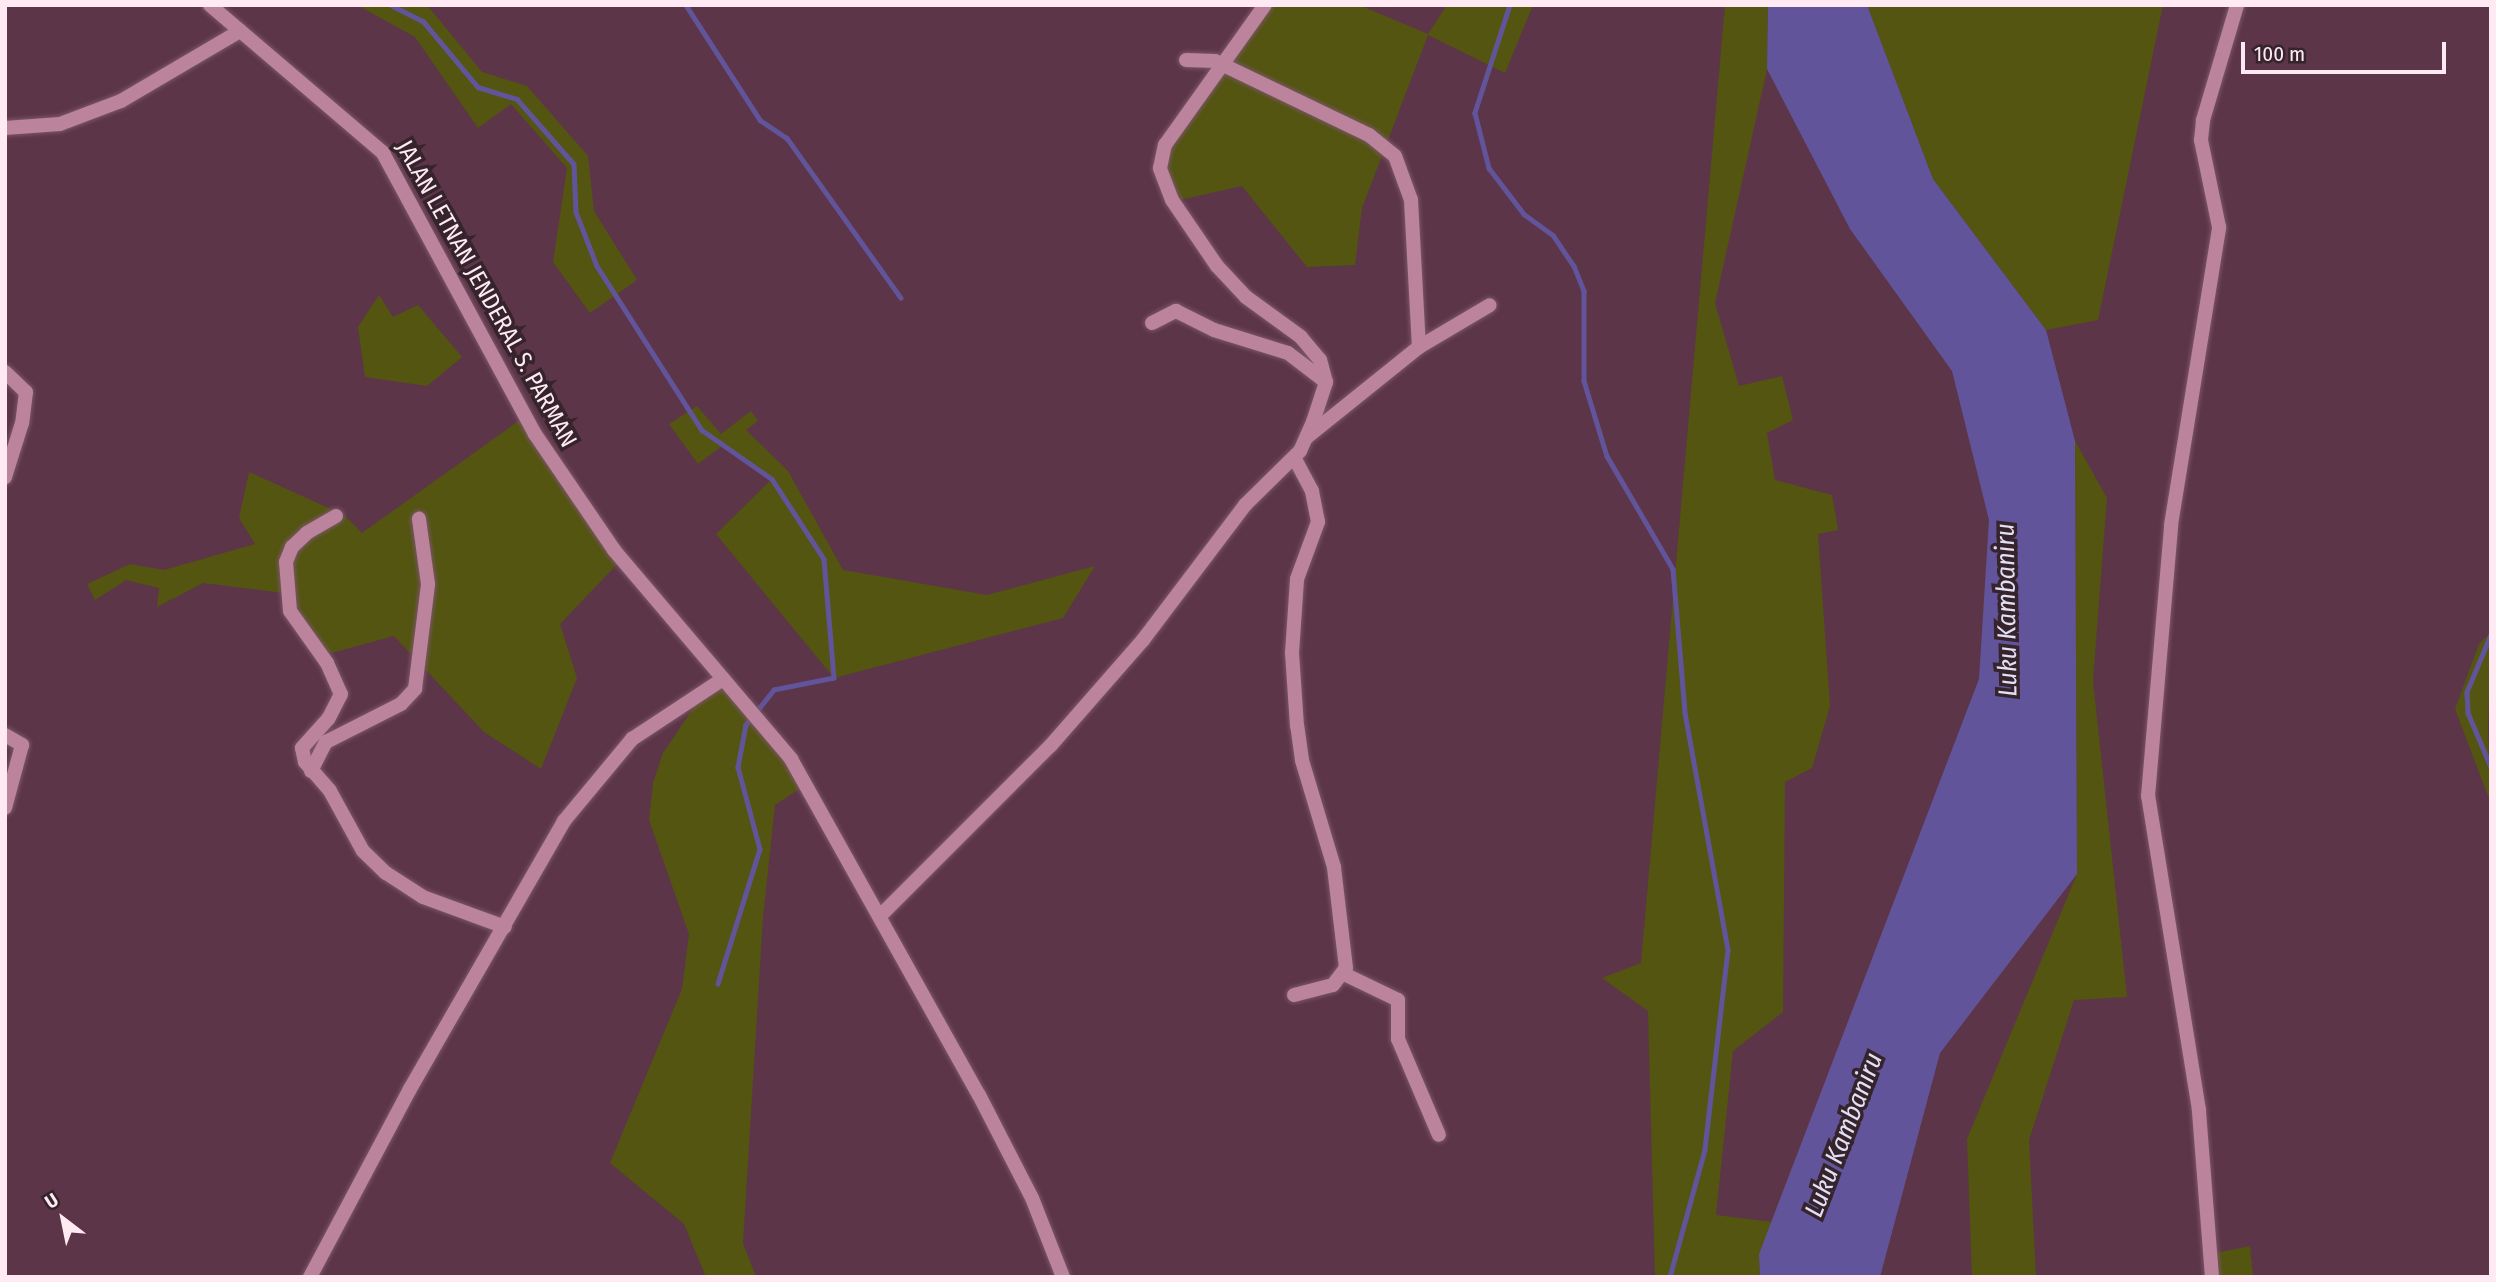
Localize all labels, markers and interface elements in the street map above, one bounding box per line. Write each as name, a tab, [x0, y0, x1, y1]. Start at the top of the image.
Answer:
scale bar	[2244, 28, 2449, 72]
text: 100 m	[2254, 41, 2305, 67]
street label: JALAN LETNAN JENDERAL S. PARMAN	[389, 136, 583, 452]
water label: Luku Kambaniru	[1990, 523, 2024, 697]
water label: Luku Kambaniru	[1798, 1048, 1890, 1222]
north arrow	[28, 1184, 98, 1254]
text: U	[41, 1188, 62, 1213]

